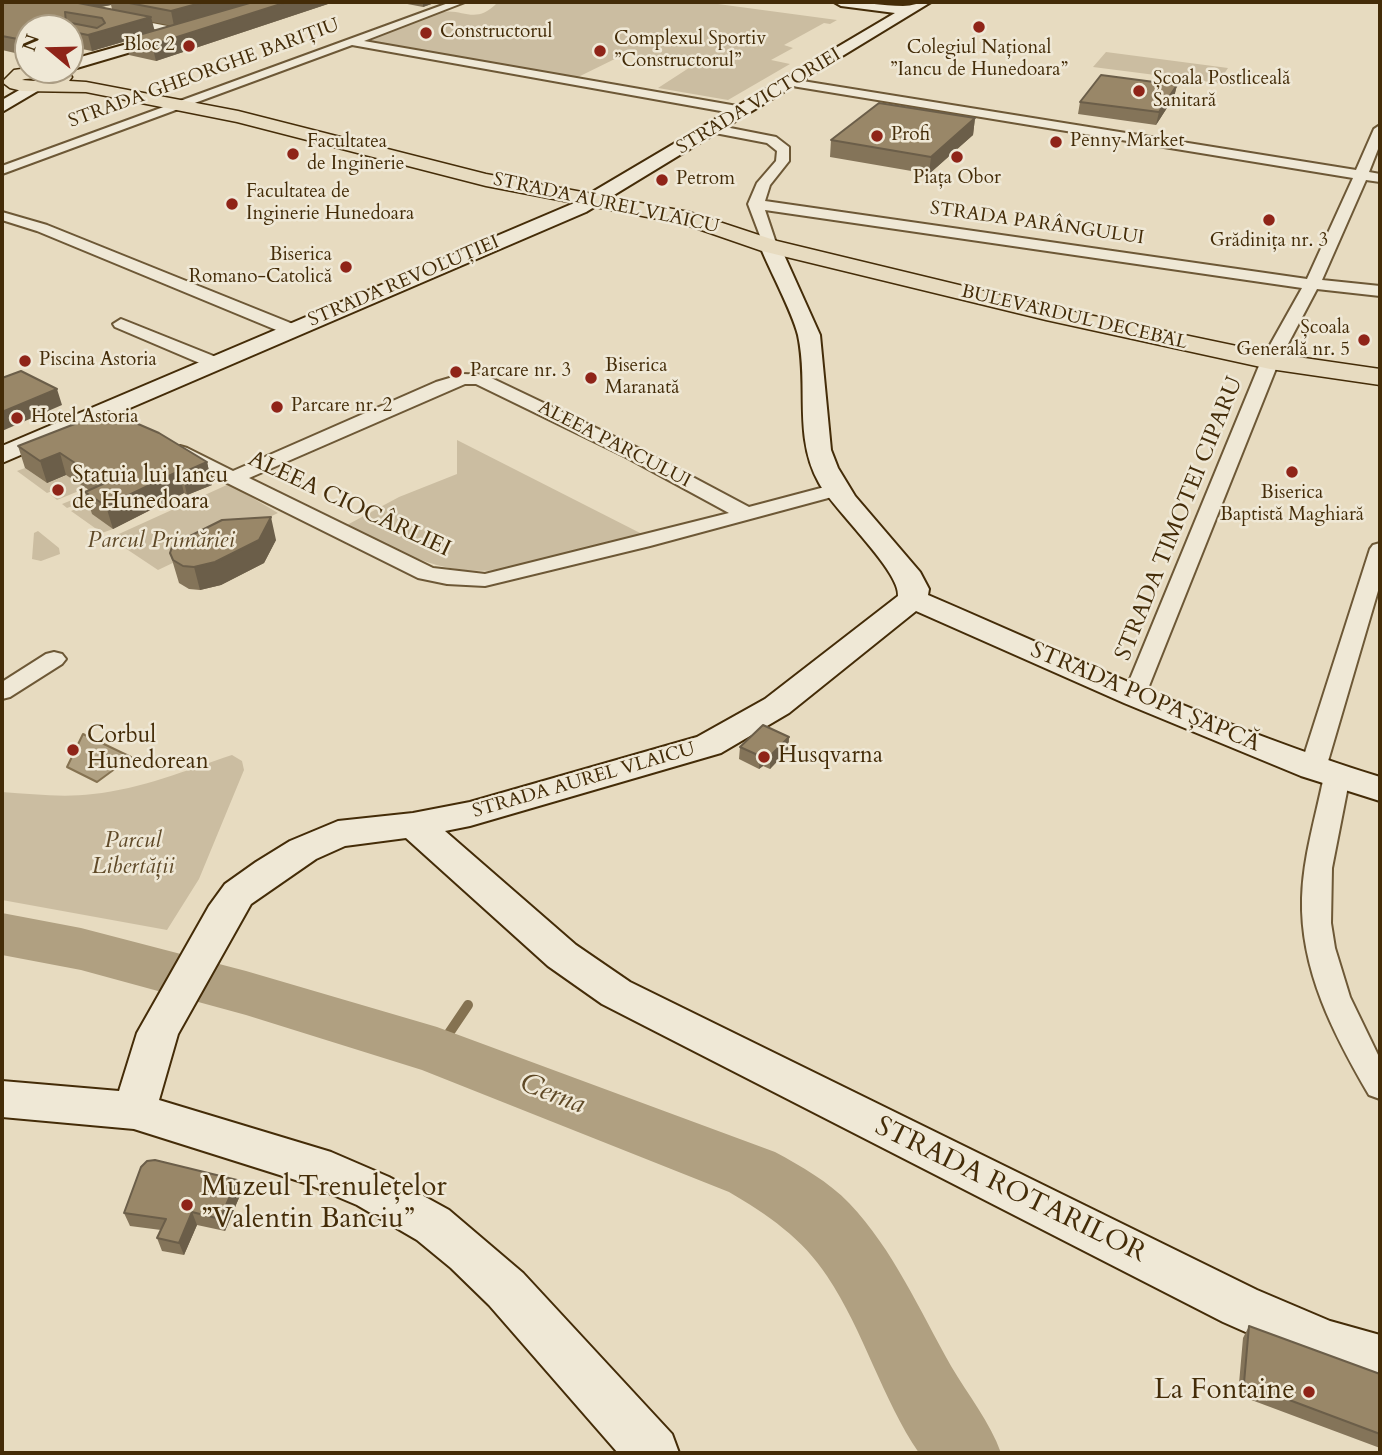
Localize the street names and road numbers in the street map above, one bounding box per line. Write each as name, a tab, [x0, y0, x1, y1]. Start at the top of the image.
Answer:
street label: STRADA GHEORGHE BARIȚIU	[66, 14, 342, 134]
street label: STRADA VICTORIEI	[673, 44, 845, 160]
street label: STRADA AUREL VLAICU	[491, 169, 721, 239]
street label: STRADA PARÂNGULUI	[929, 198, 1145, 250]
street label: STRADA REVOLUȚIEI	[305, 231, 503, 333]
street label: BULEVARDUL DECEBAL	[959, 281, 1189, 355]
street label: STRADA TIMOTEI CIPARU	[1110, 373, 1250, 665]
street label: ALEEA PARCULUI	[534, 397, 694, 493]
street label: ALEEA CIOCÂRLIEI	[243, 446, 455, 564]
street label: STRADA POPA ȘAPCĂ	[1026, 637, 1264, 759]
street label: STRADA AUREL VLAICU	[470, 738, 698, 824]
street label: STRADA ROTARILOR	[869, 1111, 1151, 1271]

